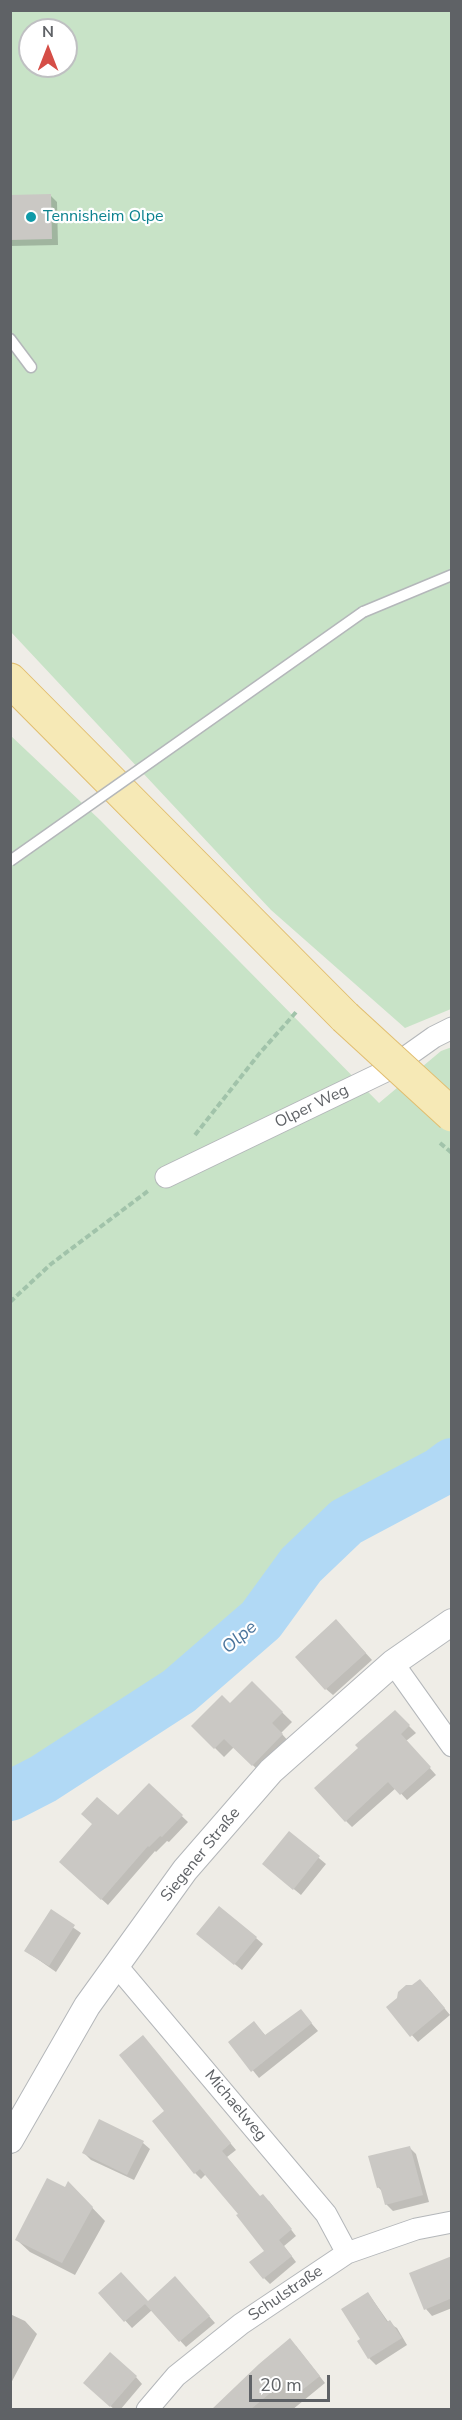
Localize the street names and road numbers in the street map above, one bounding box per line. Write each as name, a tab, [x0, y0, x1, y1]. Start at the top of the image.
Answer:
street label: Olper Weg	[272, 1081, 352, 1133]
street label: Siegener Straße	[157, 1804, 245, 1906]
street label: Michaelweg	[200, 2067, 270, 2145]
street label: Schulstraße	[245, 2262, 327, 2326]

